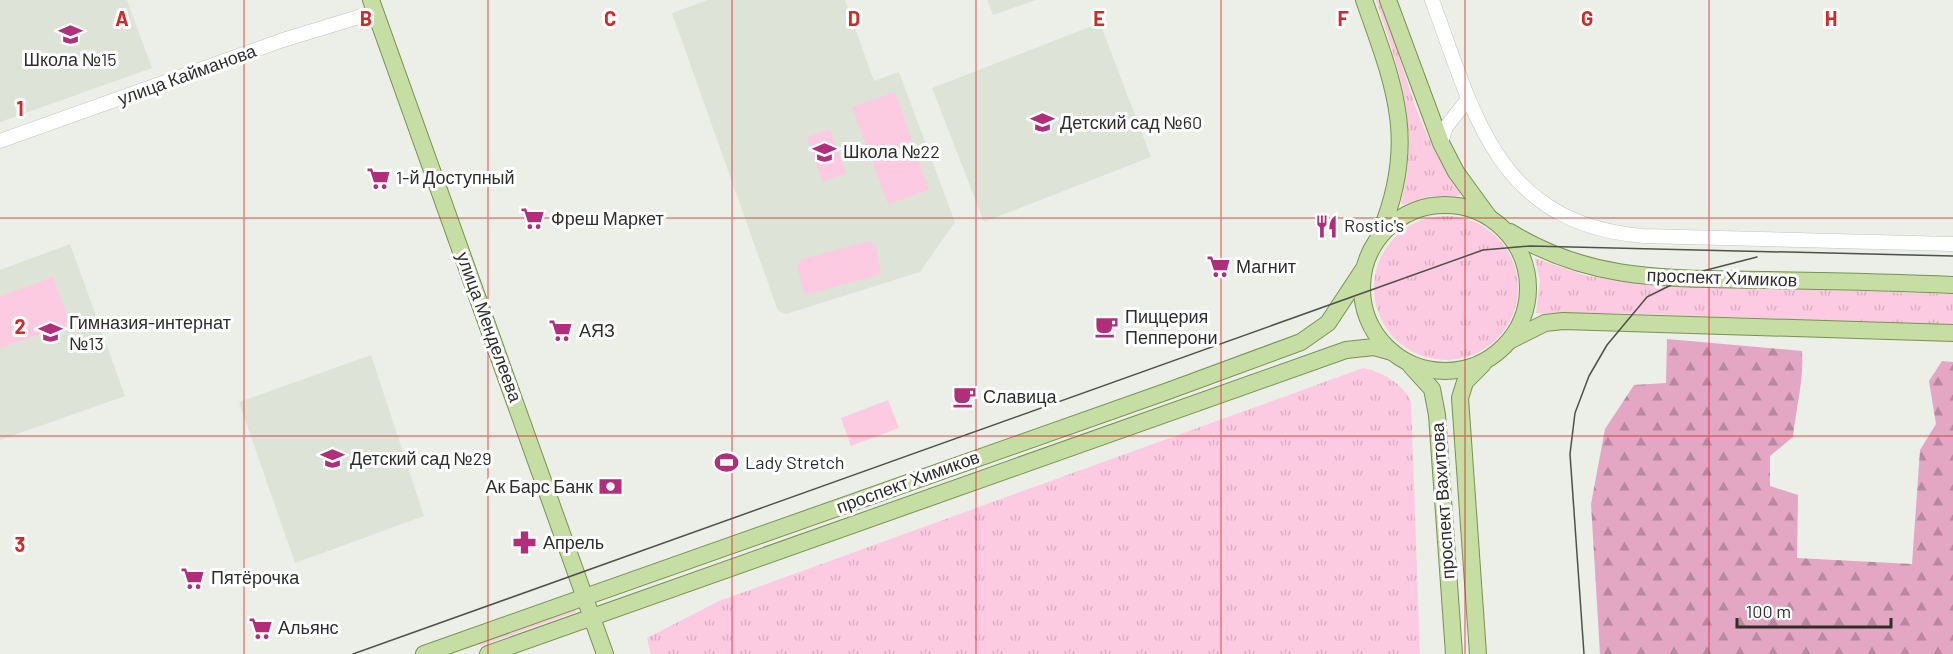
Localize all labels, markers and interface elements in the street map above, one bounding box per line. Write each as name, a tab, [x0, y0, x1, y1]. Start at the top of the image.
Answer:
text: A	[115, 6, 129, 30]
text: B	[360, 6, 372, 30]
text: C	[604, 6, 616, 30]
text: D	[848, 6, 860, 30]
text: E	[1093, 6, 1105, 30]
text: F	[1337, 6, 1349, 30]
text: G	[1581, 6, 1593, 30]
text: H	[1825, 6, 1837, 30]
school or university icon: Школа №15	[57, 21, 83, 47]
street label: улица Кайманова	[115, 39, 260, 109]
place label: Школа №15	[23, 48, 117, 70]
text: 1	[16, 96, 24, 120]
school or university icon: Детский сад №60	[1029, 110, 1055, 136]
place label: Детский сад №60	[1060, 111, 1202, 133]
school or university icon: Школа №22	[812, 139, 838, 165]
place label: Школа №22	[843, 140, 940, 162]
supermarket icon: 1-й Доступный	[365, 165, 391, 191]
place label: 1-й Доступный	[396, 166, 515, 188]
supermarket icon: Фреш Маркет	[520, 206, 546, 232]
place label: Фреш Маркет	[551, 207, 664, 229]
restaurant icon: Rostic's	[1313, 213, 1339, 239]
place label: Rostic's	[1344, 214, 1404, 236]
street label: улица Менделеева	[453, 249, 528, 406]
supermarket icon: Магнит	[1205, 254, 1231, 280]
place label: Магнит	[1236, 255, 1296, 277]
street label: проспект Химиков	[1646, 263, 1798, 291]
place label: Пиццерия Пепперони	[1125, 305, 1217, 348]
place label: Гимназия-интернат №13	[69, 311, 231, 354]
text: 2	[14, 314, 26, 338]
cafe icon: Пиццерия Пепперони	[1094, 314, 1120, 340]
supermarket icon: АЯЗ	[548, 318, 574, 344]
place label: АЯЗ	[579, 319, 615, 341]
school or university icon: Гимназия-интернат №13	[38, 320, 64, 346]
cafe icon: Славица	[952, 384, 978, 410]
place label: Славица	[983, 385, 1057, 407]
street label: проспект Вахитова	[1425, 421, 1458, 580]
street label: проспект Химиков	[833, 445, 982, 517]
school or university icon: Детский сад №29	[319, 446, 345, 472]
place label: Детский сад №29	[350, 447, 492, 469]
sports icon: Lady Stretch	[714, 450, 740, 476]
place label: Lady Stretch	[745, 451, 845, 473]
bank icon: Ак Барс Банк	[598, 474, 624, 500]
place label: Ак Барс Банк	[485, 475, 593, 497]
pharmacy icon: Апрель	[512, 530, 538, 556]
place label: Апрель	[543, 531, 604, 553]
text: 3	[15, 532, 25, 556]
supermarket icon: Пятёрочка	[180, 565, 206, 591]
place label: Пятёрочка	[211, 566, 300, 588]
scale bar	[1737, 591, 1892, 629]
text: 100 m	[1746, 600, 1791, 622]
supermarket icon: Альянс	[247, 615, 273, 641]
place label: Альянс	[278, 616, 339, 638]

